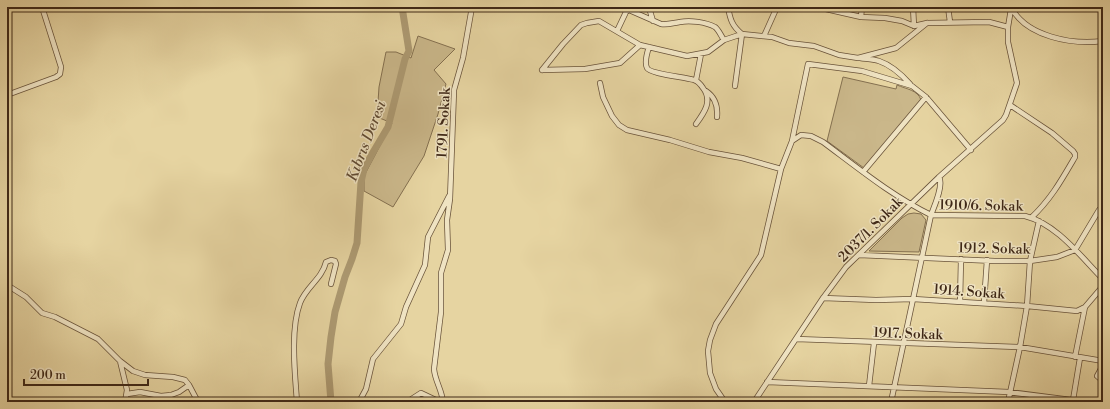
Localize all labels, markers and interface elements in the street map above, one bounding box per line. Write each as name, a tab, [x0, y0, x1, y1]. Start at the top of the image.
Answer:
street label: 1791. Sokak	[433, 87, 455, 159]
water label: Kıbrıs Deresi	[342, 98, 391, 184]
street label: 2037/1. Sokak	[834, 193, 908, 266]
street label: 1910/6. Sokak	[939, 196, 1024, 216]
street label: 1912. Sokak	[958, 239, 1031, 259]
street label: 1914. Sokak	[933, 281, 1006, 304]
street label: 1917. Sokak	[873, 324, 944, 344]
scale bar	[24, 361, 148, 387]
text: 200 m	[30, 368, 66, 383]

